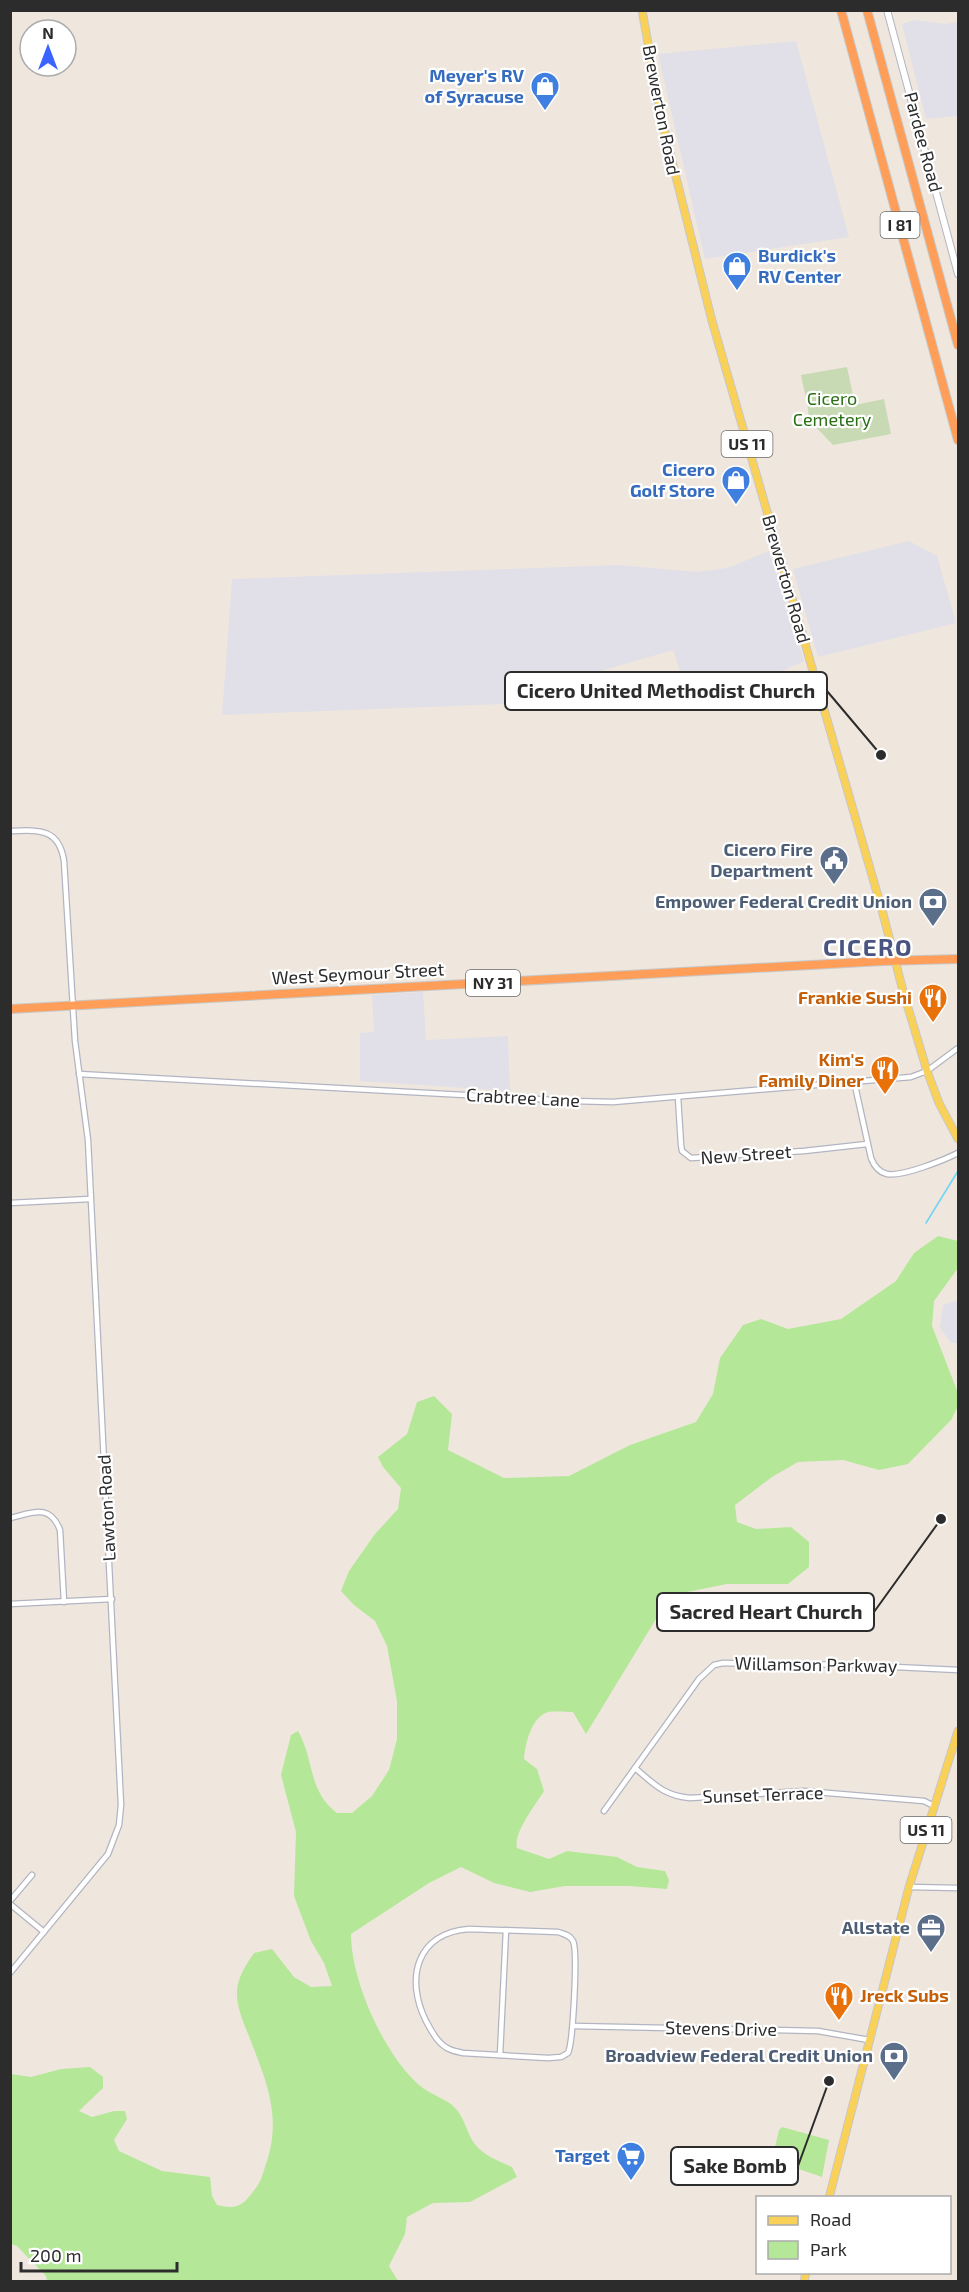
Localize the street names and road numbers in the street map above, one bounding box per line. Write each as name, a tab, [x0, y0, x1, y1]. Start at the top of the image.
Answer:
street label: Brewerton Road	[639, 43, 685, 177]
street label: Pardee Road	[900, 89, 948, 194]
road number: I 81	[880, 212, 920, 238]
road number: US 11	[722, 431, 772, 457]
street label: Brewerton Road	[758, 512, 816, 645]
street label: West Seymour Street	[271, 957, 445, 989]
road number: NY 31	[466, 970, 520, 996]
street label: Crabtree Lane	[466, 1083, 581, 1111]
street label: New Street	[700, 1140, 792, 1168]
street label: Lawton Road	[92, 1454, 120, 1562]
street label: Willamson Parkway	[734, 1652, 898, 1676]
street label: Sunset Terrace	[702, 1781, 824, 1807]
road number: US 11	[900, 1817, 952, 1843]
street label: Stevens Drive	[665, 2016, 777, 2040]

